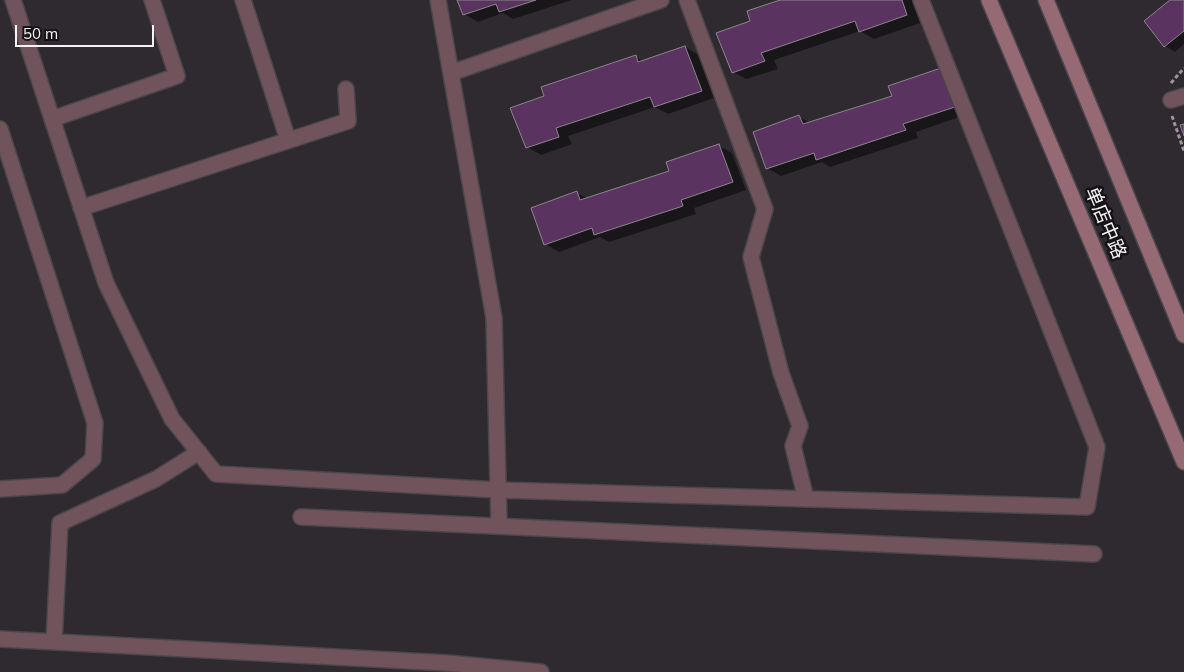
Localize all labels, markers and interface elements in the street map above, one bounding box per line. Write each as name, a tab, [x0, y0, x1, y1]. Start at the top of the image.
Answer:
scale bar	[18, 15, 156, 47]
text: 50 m	[23, 24, 58, 43]
street label: 单店中路	[1080, 184, 1130, 262]

